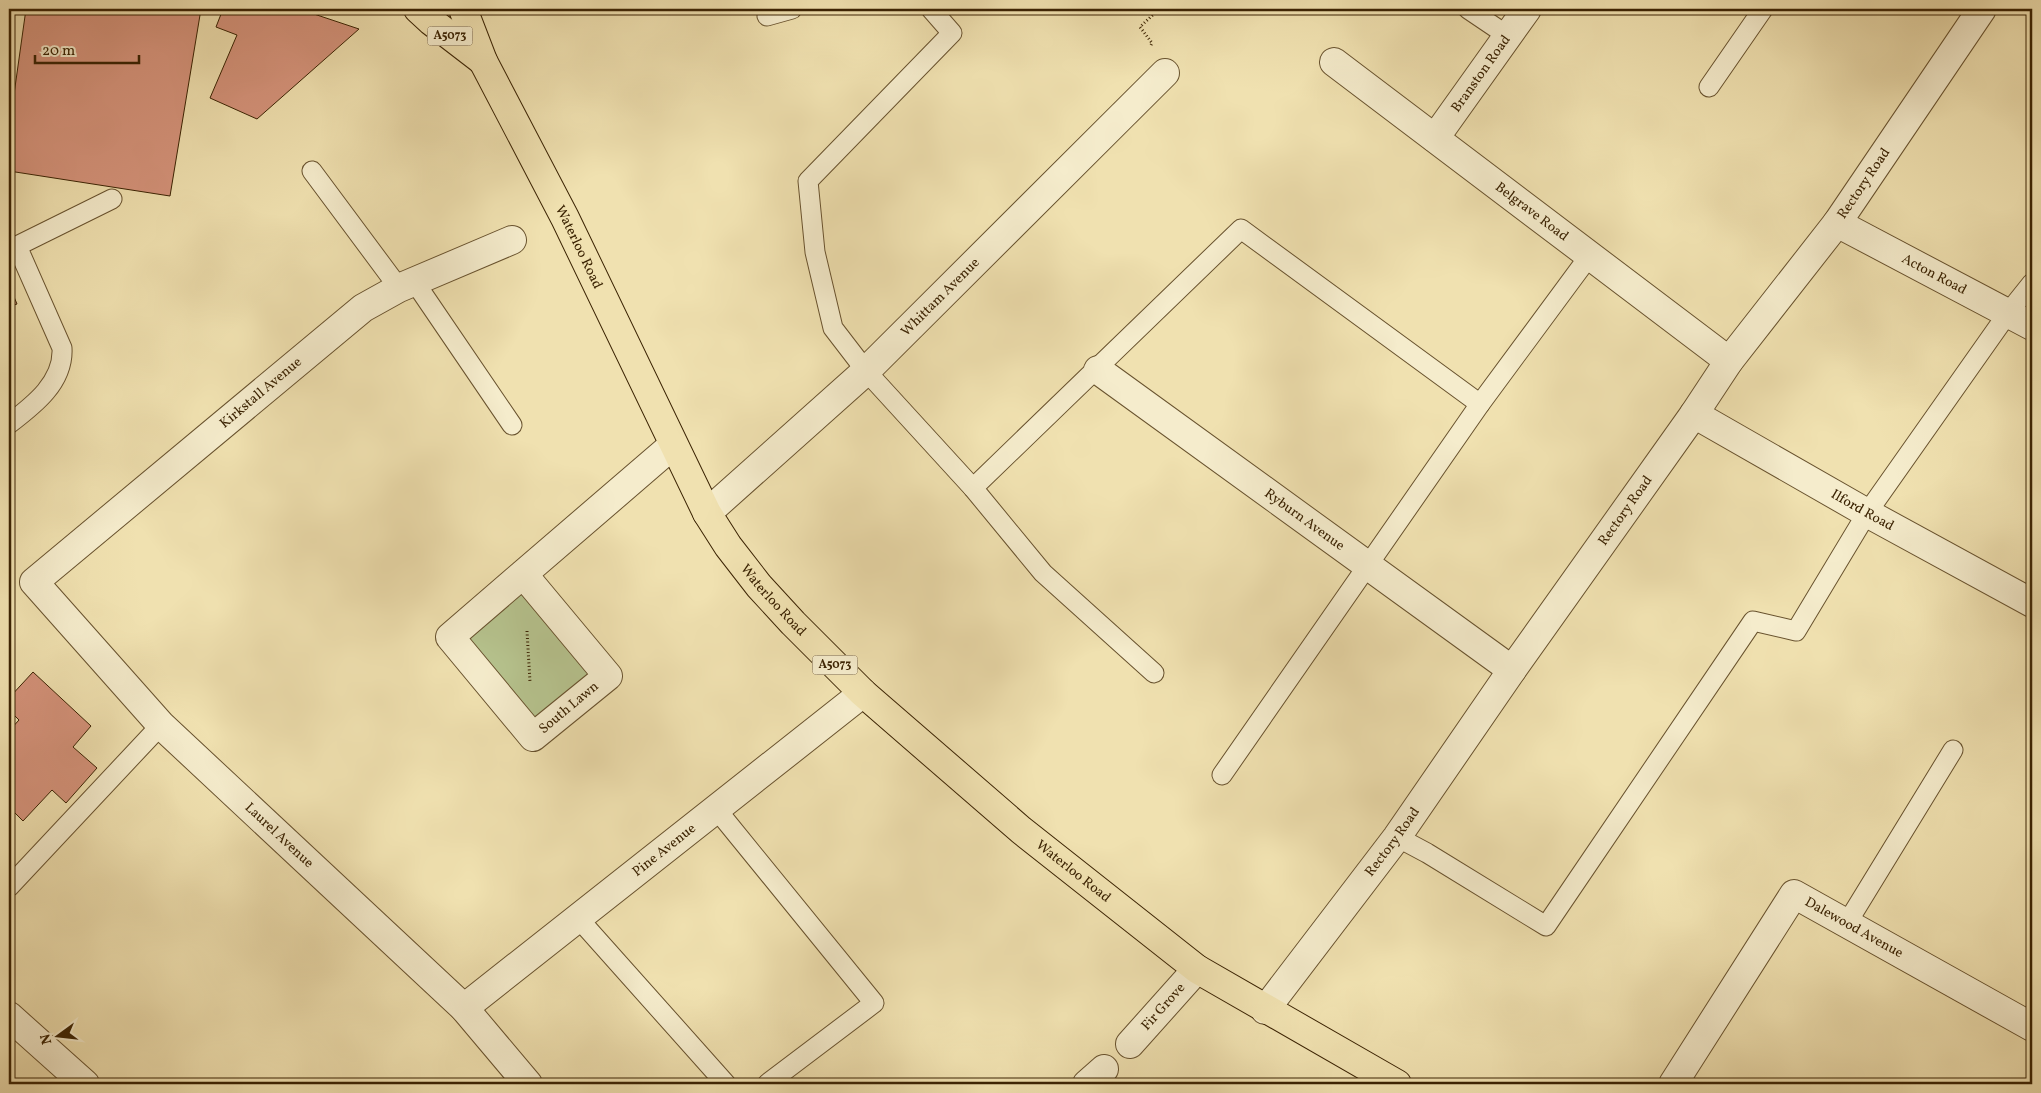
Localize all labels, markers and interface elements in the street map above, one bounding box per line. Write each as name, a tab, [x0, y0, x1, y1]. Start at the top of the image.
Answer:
road number: A5073	[428, 27, 472, 46]
street label: Branston Road	[1447, 31, 1515, 116]
scale bar	[35, 32, 139, 64]
text: 20 m	[42, 41, 75, 62]
street label: Rectory Road	[1833, 144, 1895, 223]
street label: Belgrave Road	[1491, 178, 1572, 246]
street label: Waterloo Road	[550, 202, 607, 292]
street label: Acton Road	[1898, 249, 1970, 299]
street label: Whittam Avenue	[897, 253, 984, 341]
street label: Kirkstall Avenue	[216, 353, 306, 433]
street label: Rectory Road	[1594, 472, 1657, 549]
street label: Ryburn Avenue	[1260, 484, 1349, 555]
street label: Ilford Road	[1827, 485, 1898, 536]
street label: Waterloo Road	[736, 560, 810, 640]
road number: A5073	[812, 656, 858, 674]
street label: South Lawn	[535, 677, 603, 739]
street label: Laurel Avenue	[240, 798, 318, 873]
street label: Rectory Road	[1361, 803, 1424, 881]
street label: Pine Avenue	[628, 819, 700, 881]
street label: Waterloo Road	[1032, 836, 1115, 907]
street label: Dalewood Avenue	[1801, 892, 1907, 963]
street label: Fir Grove	[1137, 979, 1190, 1035]
north arrow	[32, 1010, 82, 1060]
text: N	[36, 1032, 57, 1046]

